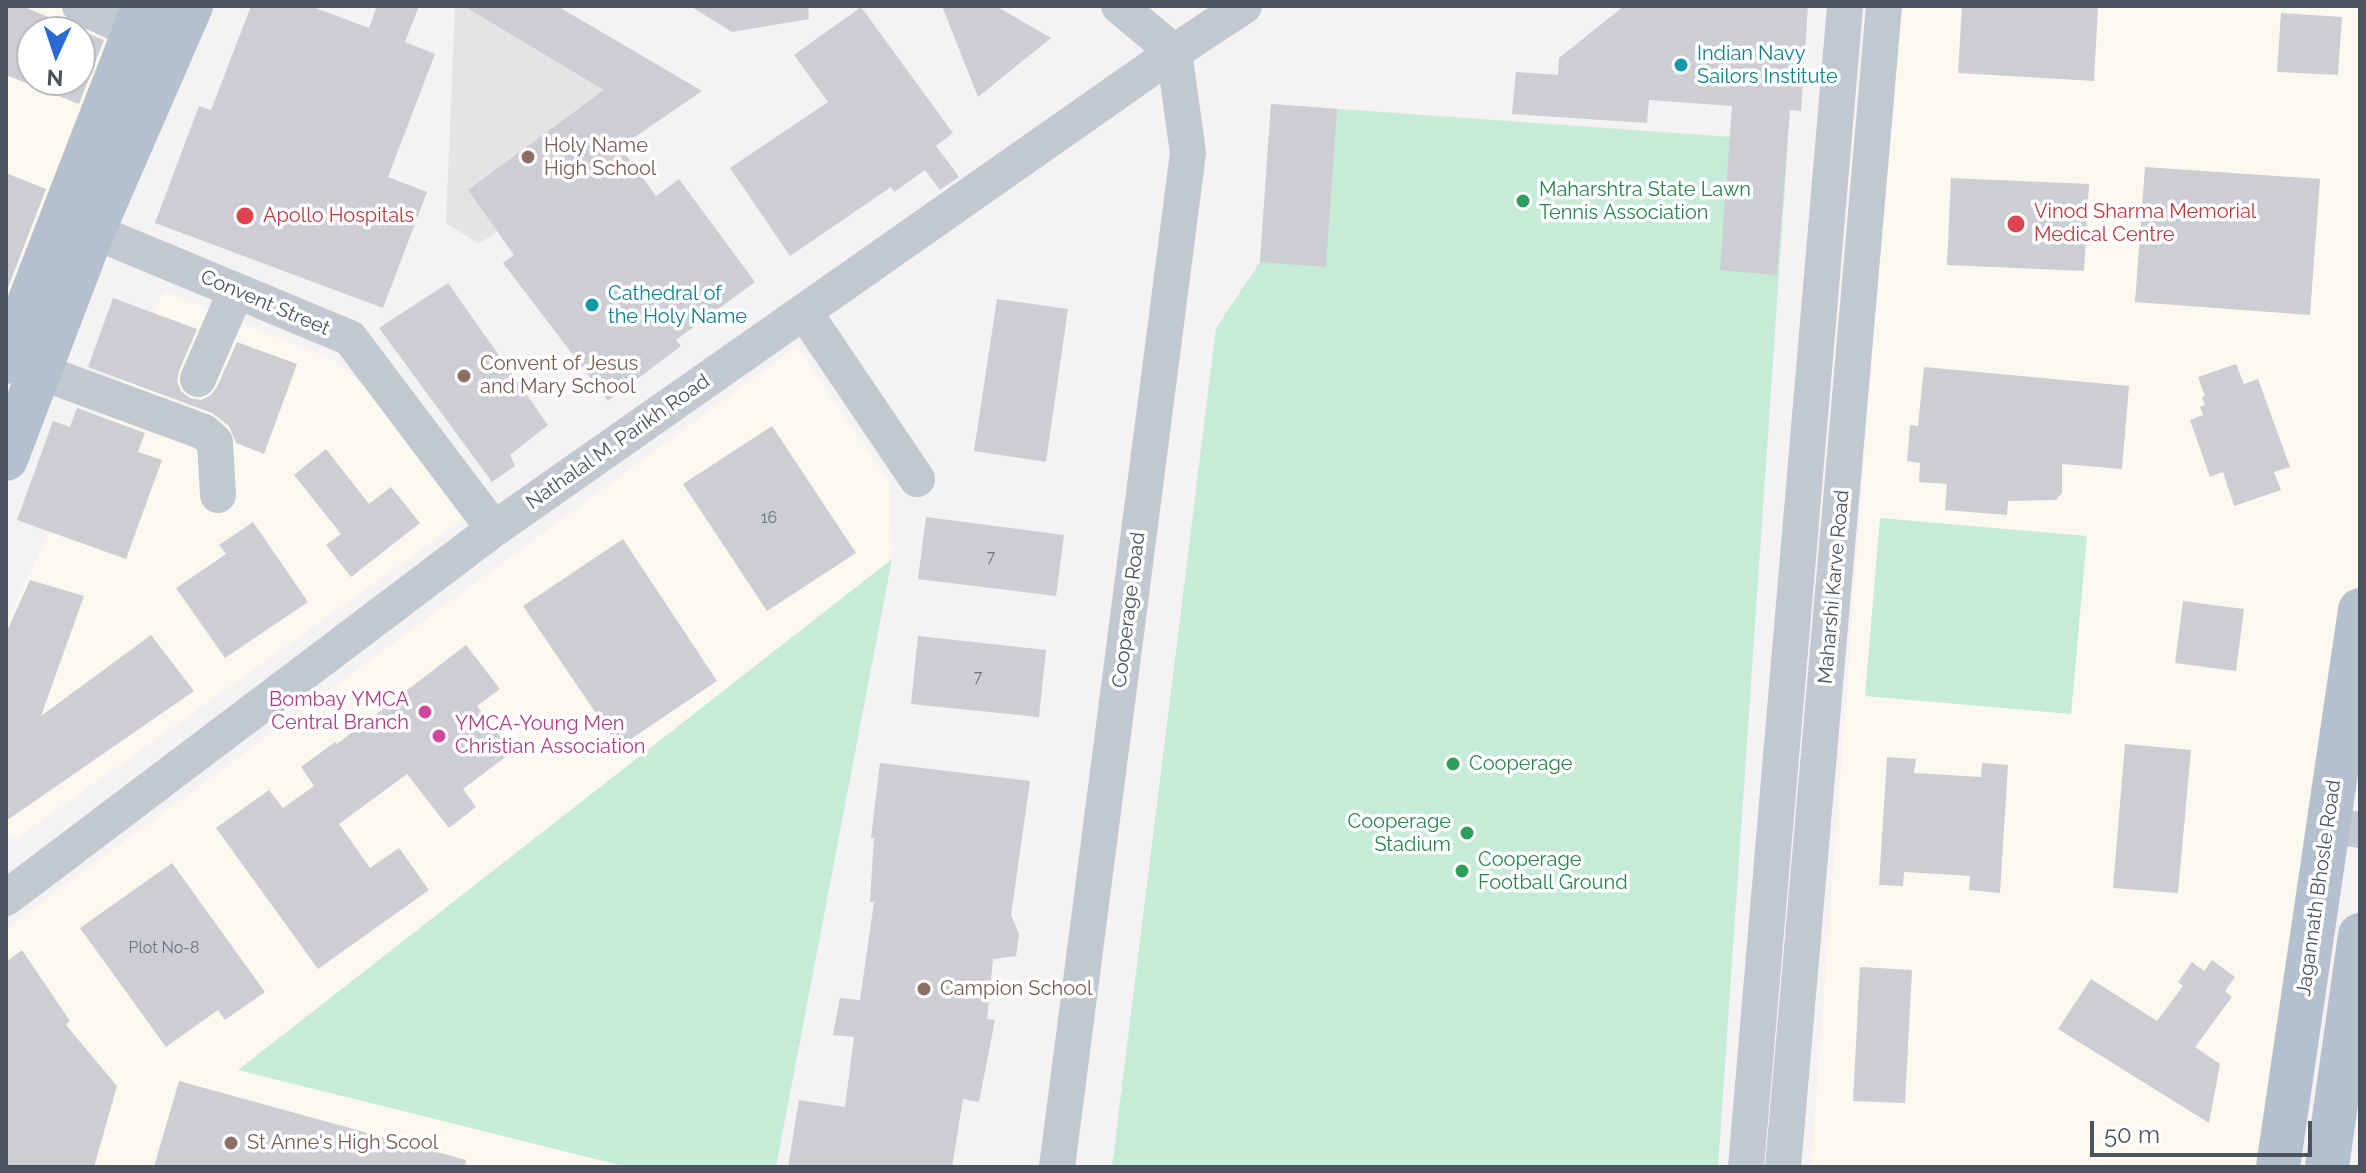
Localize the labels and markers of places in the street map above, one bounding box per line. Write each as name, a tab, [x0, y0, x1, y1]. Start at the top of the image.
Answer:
place label: Indian Navy Sailors Institute	[1697, 42, 1838, 89]
marker: Indian Navy Sailors Institute	[1672, 56, 1690, 74]
place label: Holy Name High School	[544, 134, 656, 181]
marker: Holy Name High School	[519, 148, 537, 166]
place label: Maharshtra State Lawn Tennis Association	[1539, 178, 1751, 225]
marker: Maharshtra State Lawn Tennis Association	[1514, 192, 1532, 210]
place label: Vinod Sharma Memorial Medical Centre	[2034, 200, 2256, 247]
place label: Apollo Hospitals	[263, 204, 414, 228]
marker: Apollo Hospitals	[234, 205, 256, 227]
marker: Vinod Sharma Memorial Medical Centre	[2005, 213, 2027, 235]
place label: Cathedral of the Holy Name	[608, 282, 747, 329]
marker: Cathedral of the Holy Name	[583, 296, 601, 314]
place label: Convent of Jesus and Mary School	[480, 352, 638, 399]
marker: Convent of Jesus and Mary School	[455, 367, 473, 385]
place label: Bombay YMCA Central Branch	[269, 688, 409, 735]
marker: Bombay YMCA Central Branch	[416, 703, 434, 721]
place label: YMCA-Young Men Christian Association	[455, 712, 646, 759]
marker: YMCA-Young Men Christian Association	[430, 727, 448, 745]
place label: Cooperage	[1469, 752, 1573, 776]
marker: Cooperage	[1444, 755, 1462, 773]
place label: Cooperage Stadium	[1347, 810, 1451, 857]
marker: Cooperage Stadium	[1458, 824, 1476, 842]
place label: Cooperage Football Ground	[1478, 848, 1628, 895]
marker: Cooperage Football Ground	[1453, 862, 1471, 880]
place label: Campion School	[940, 977, 1092, 1001]
marker: Campion School	[915, 980, 933, 998]
place label: St Anne's High Scool	[247, 1131, 438, 1155]
marker: St Anne's High Scool	[222, 1134, 240, 1152]

